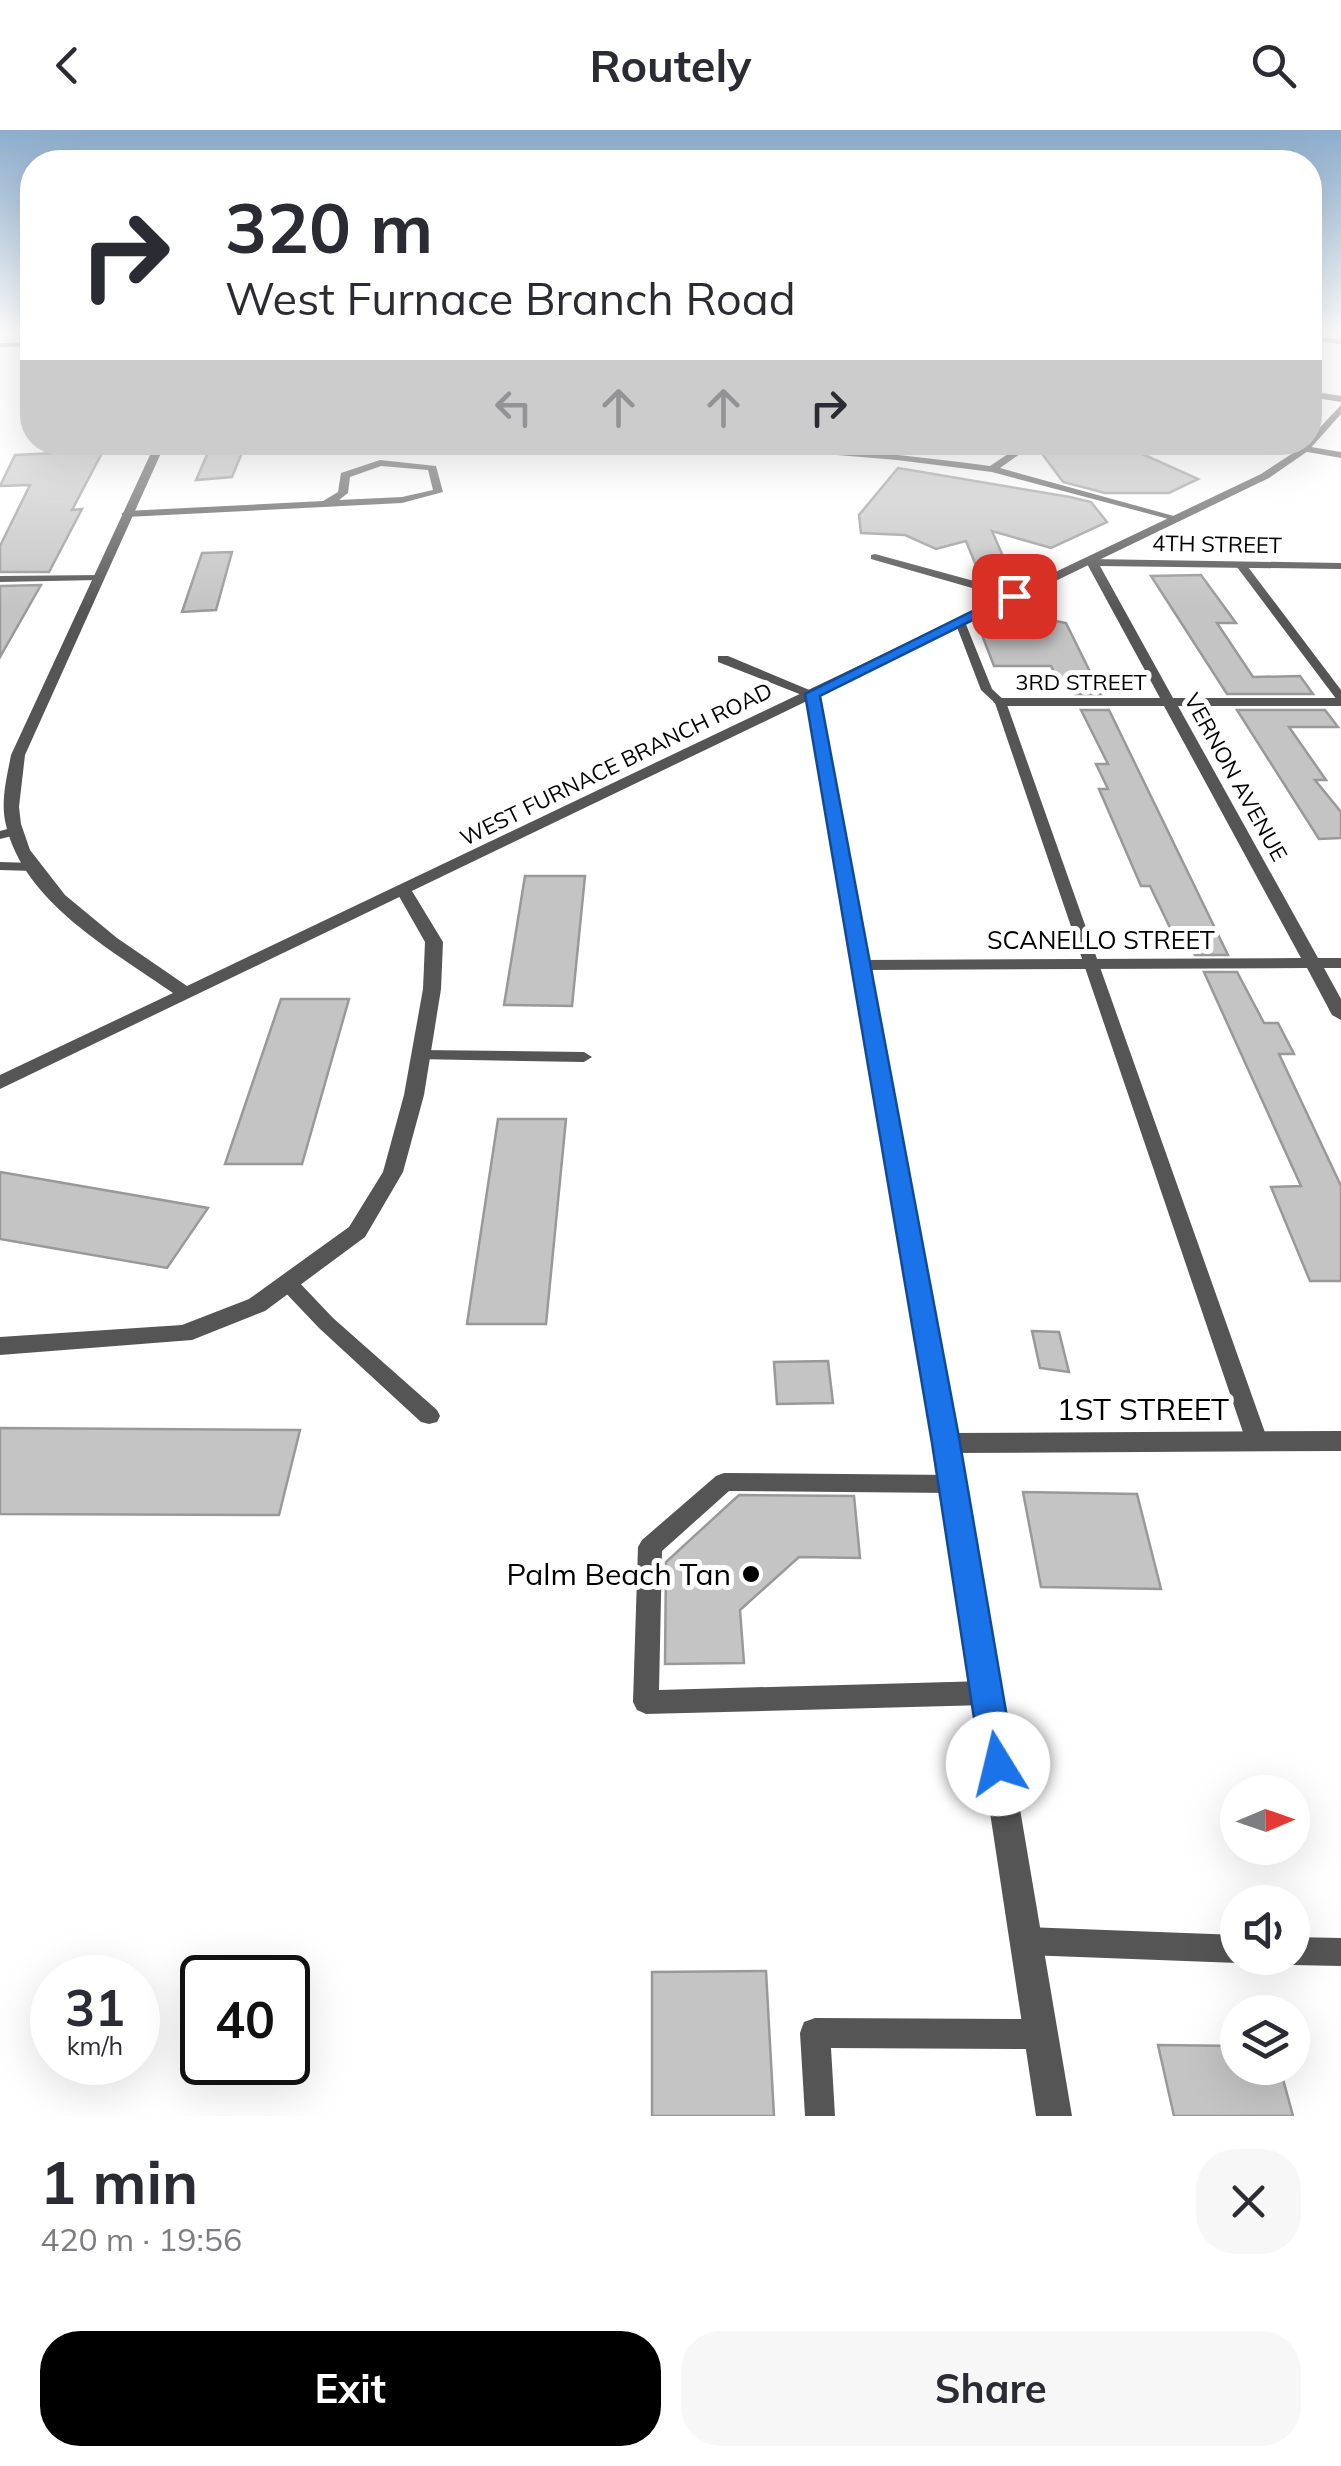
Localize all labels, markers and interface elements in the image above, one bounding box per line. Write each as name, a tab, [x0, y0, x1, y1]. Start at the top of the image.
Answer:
text: Routely	[589, 37, 752, 93]
icon: back	[40, 38, 95, 93]
icon: search	[1246, 38, 1301, 93]
text: 320 m	[225, 183, 433, 271]
icon: right	[60, 190, 190, 320]
text: West Furnace Branch Road	[225, 270, 796, 326]
icon: left	[486, 380, 541, 435]
icon: ahead	[591, 380, 646, 435]
icon: ahead	[696, 380, 751, 435]
icon: right	[801, 380, 856, 435]
street label: 4TH STREET	[1152, 529, 1282, 559]
pin	[972, 554, 1057, 639]
icon: arrive	[987, 569, 1042, 624]
street label: 3RD STREET	[1015, 668, 1147, 696]
street label: WEST FURNACE BRANCH ROAD	[455, 676, 777, 852]
street label: VERNON AVENUE	[1178, 688, 1294, 866]
street label: SCANELLO STREET	[987, 924, 1215, 955]
street label: 1ST STREET	[1057, 1390, 1229, 1428]
place label: Palm Beach Tan	[506, 1555, 731, 1593]
marker: Palm Beach Tan	[740, 1563, 762, 1585]
position arrow	[946, 1712, 1050, 1816]
north arrow	[1220, 1775, 1310, 1865]
map controls	[1220, 1775, 1310, 2085]
button: sound	[1220, 1885, 1310, 1975]
speed limit sign: 40	[180, 1955, 310, 2085]
text: 31	[65, 1976, 125, 2039]
button: layers	[1220, 1995, 1310, 2085]
text: km/h	[67, 2030, 123, 2061]
text: 1 min	[40, 2144, 198, 2219]
button: close	[1196, 2149, 1301, 2254]
text: 420 m · 19:56	[40, 2219, 242, 2259]
button: Exit	[40, 2331, 661, 2446]
button: Share	[681, 2331, 1301, 2446]

